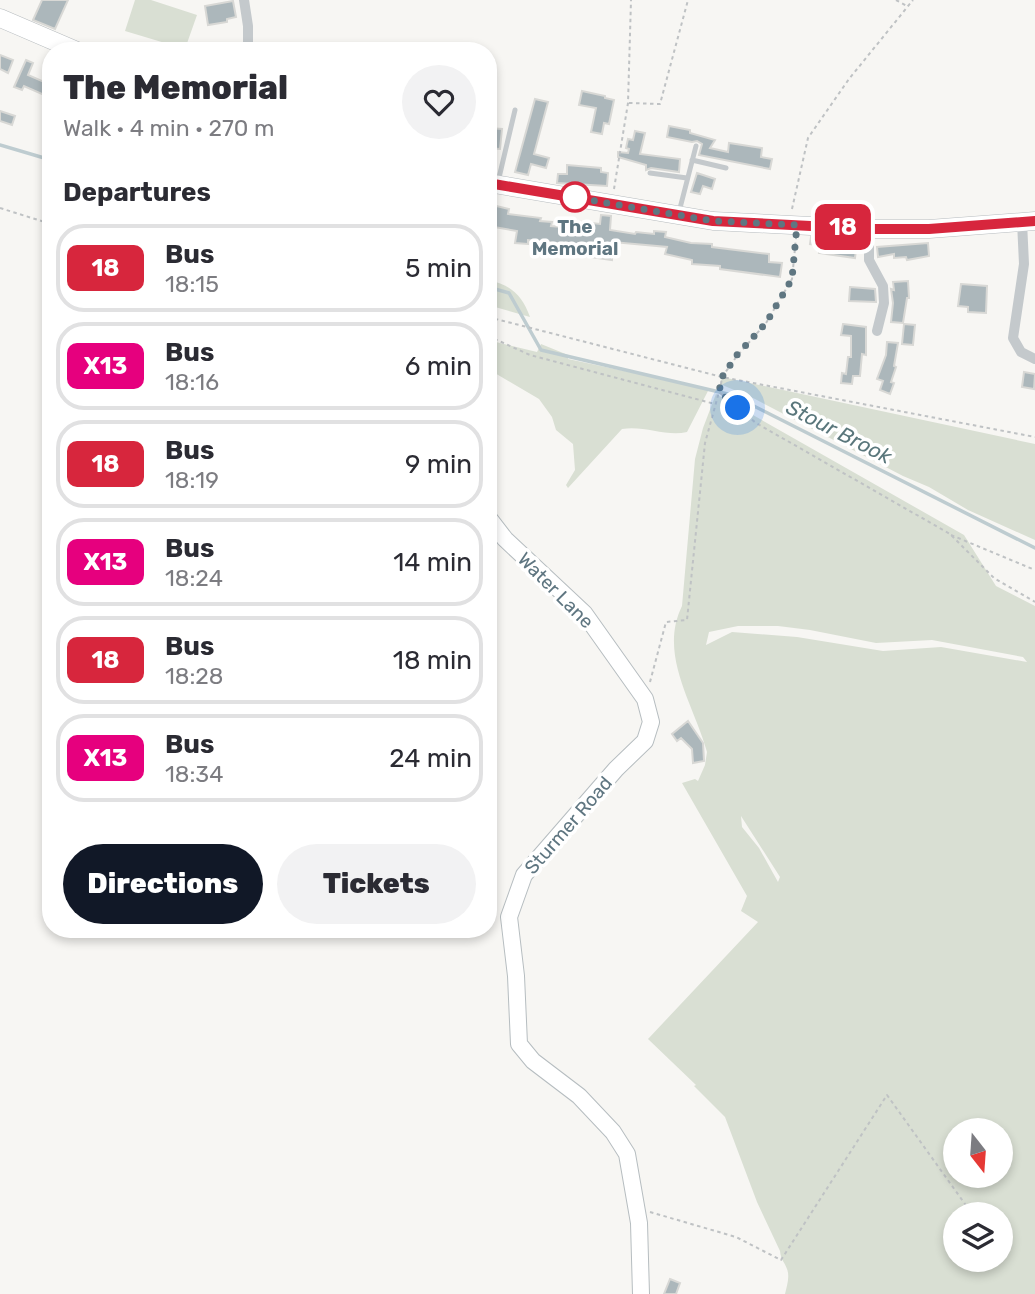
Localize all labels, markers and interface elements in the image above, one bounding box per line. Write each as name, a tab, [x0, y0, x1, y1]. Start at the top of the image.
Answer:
button: heart	[402, 65, 476, 139]
text: The Memorial	[63, 68, 288, 107]
text: Walk · 4 min · 270 m	[63, 114, 274, 142]
text: Departures	[63, 177, 211, 208]
marker: The Memorial	[560, 182, 590, 212]
line badge: 18	[812, 204, 874, 250]
text: 18	[829, 213, 857, 241]
place label: The Memorial	[532, 215, 618, 260]
text: Bus	[165, 239, 214, 270]
text: 5 min	[405, 253, 472, 284]
text: 18	[91, 254, 120, 282]
text: 18:15	[165, 270, 219, 298]
text: Bus	[165, 337, 214, 368]
text: 6 min	[405, 351, 472, 382]
text: X13	[84, 352, 127, 380]
text: 18:16	[165, 368, 219, 396]
your location	[720, 390, 755, 425]
water label: Stour Brook	[782, 394, 897, 469]
text: Bus	[165, 435, 214, 466]
text: 9 min	[405, 449, 472, 480]
text: 18	[91, 450, 120, 478]
text: 18:19	[165, 466, 219, 494]
text: Bus	[165, 533, 214, 564]
text: 14 min	[393, 547, 472, 578]
text: X13	[84, 548, 127, 576]
street label: Water Lane	[513, 548, 598, 633]
text: 18:24	[165, 564, 223, 592]
text: Bus	[165, 631, 214, 662]
text: 18 min	[393, 645, 472, 676]
text: 18	[91, 646, 120, 674]
text: 18:28	[165, 662, 224, 690]
text: Bus	[165, 729, 214, 760]
text: 24 min	[389, 743, 472, 774]
text: X13	[84, 744, 127, 772]
text: 18:34	[165, 760, 223, 788]
street label: Sturmer Road	[520, 772, 617, 879]
button: Directions	[63, 844, 263, 924]
button: Tickets	[277, 844, 476, 924]
north arrow	[943, 1118, 1013, 1188]
map controls	[943, 1118, 1013, 1272]
button: layers	[943, 1202, 1013, 1272]

